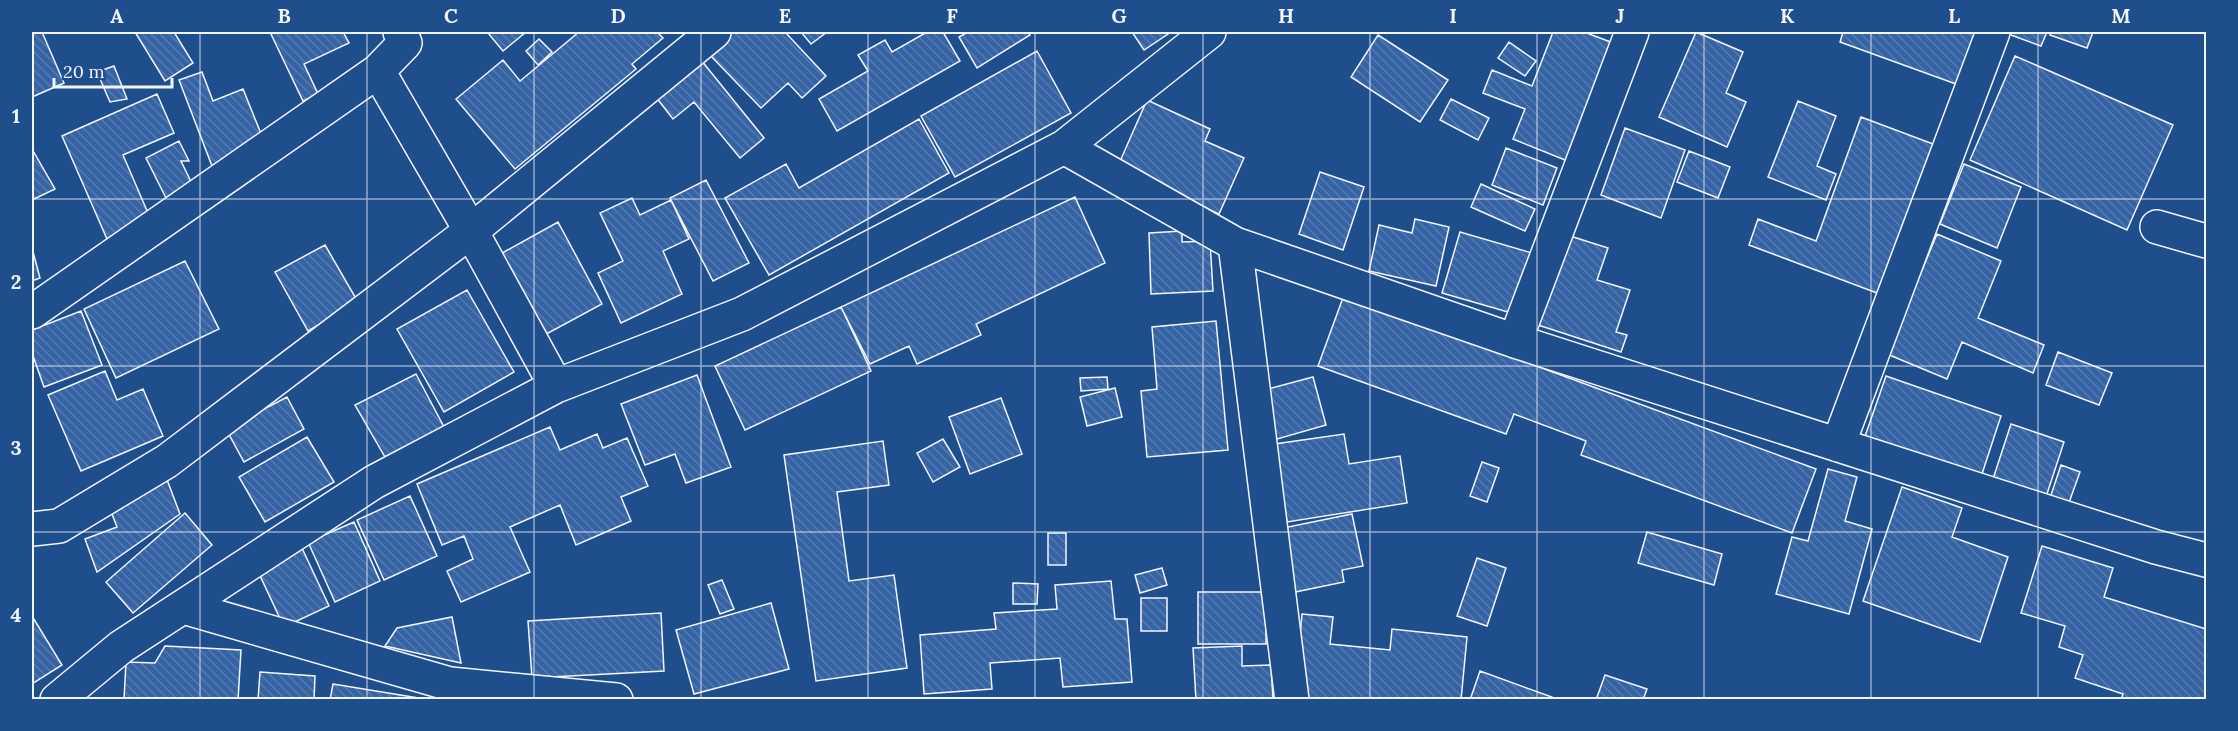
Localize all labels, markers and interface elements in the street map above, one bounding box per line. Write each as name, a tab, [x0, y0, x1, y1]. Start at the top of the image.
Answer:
text: A	[110, 3, 124, 28]
text: B	[277, 3, 291, 28]
text: C	[444, 3, 458, 28]
text: D	[610, 3, 626, 28]
text: E	[779, 3, 791, 28]
text: F	[946, 3, 958, 28]
text: G	[1111, 3, 1127, 28]
text: H	[1278, 3, 1294, 28]
text: I	[1449, 3, 1457, 28]
text: J	[1615, 3, 1625, 28]
text: K	[1780, 3, 1795, 28]
text: L	[1948, 3, 1960, 28]
text: M	[2111, 3, 2131, 28]
scale bar	[54, 51, 172, 89]
text: 20 m	[63, 60, 105, 83]
text: 1	[12, 103, 20, 128]
text: 2	[11, 269, 21, 294]
text: 3	[10, 435, 22, 460]
text: 4	[11, 602, 22, 627]

